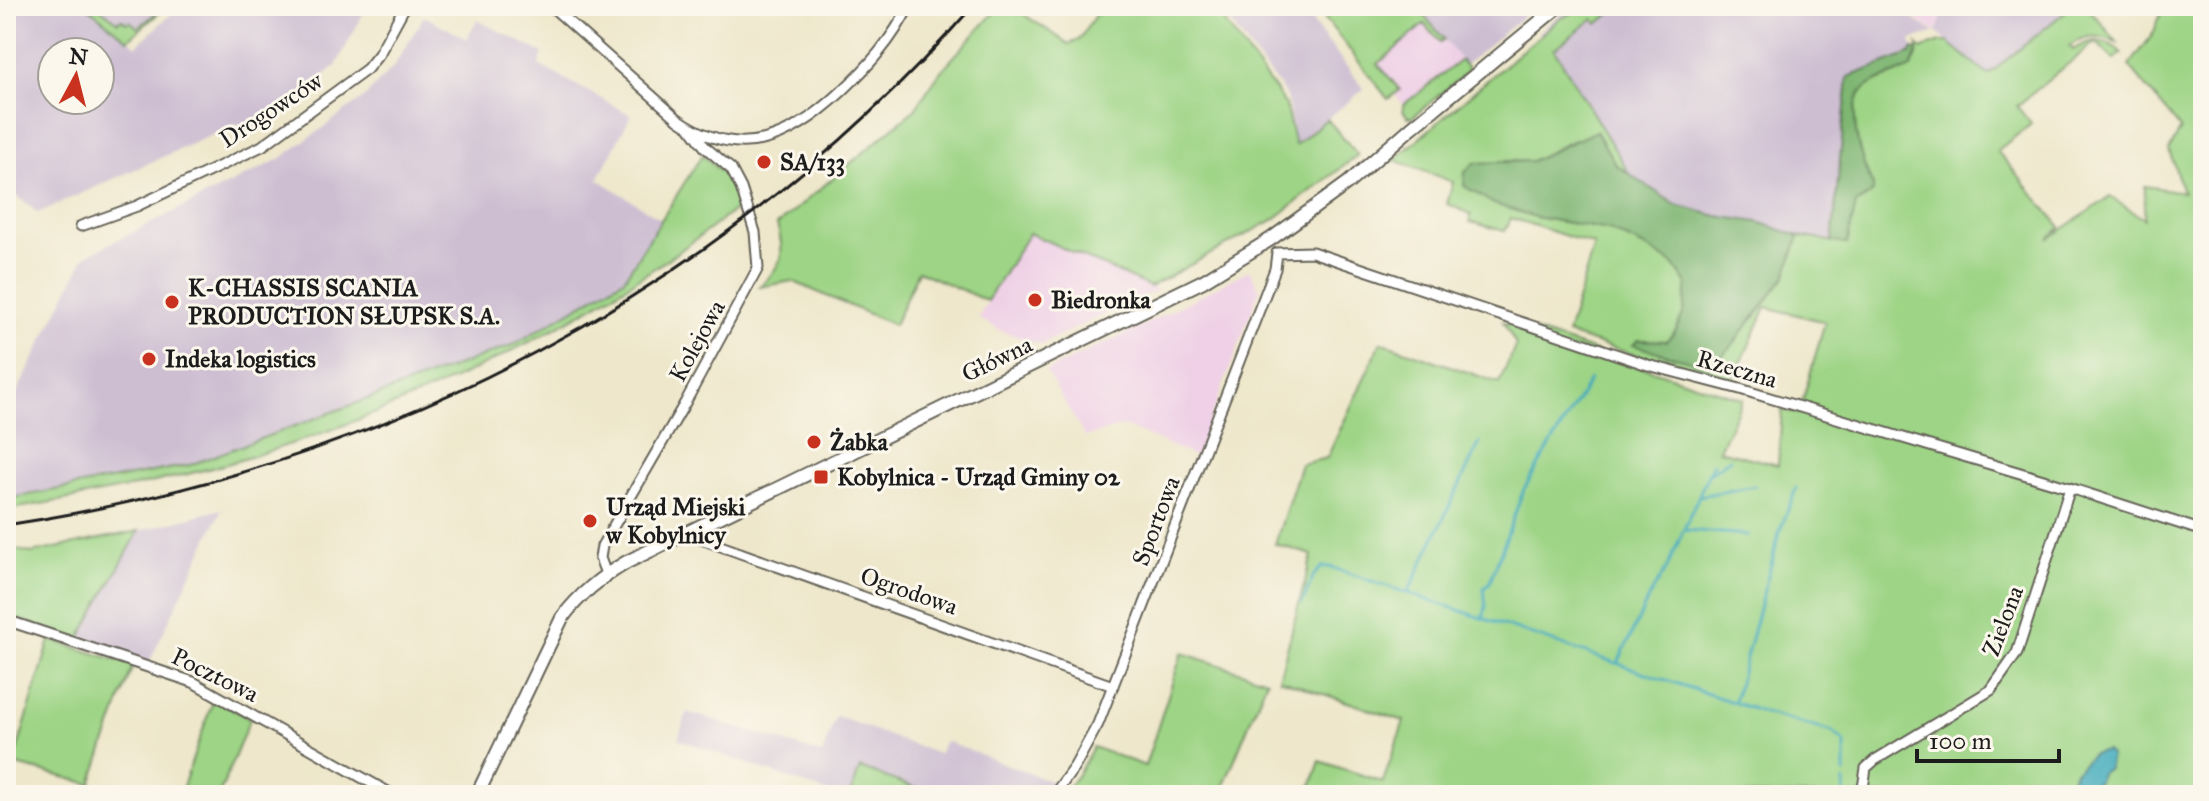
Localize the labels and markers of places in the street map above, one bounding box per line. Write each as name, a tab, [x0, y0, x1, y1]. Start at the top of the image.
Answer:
place label: SA/133	[780, 147, 845, 177]
marker: SA/133	[755, 153, 773, 171]
place label: K-CHASSIS SCANIA PRODUCTION SŁUPSK S.A.	[188, 273, 500, 331]
place label: Biedronka	[1051, 285, 1152, 315]
marker: Biedronka	[1026, 291, 1044, 309]
marker: K-CHASSIS SCANIA PRODUCTION SŁUPSK S.A.	[163, 293, 181, 311]
place label: Indeka logistics	[165, 344, 316, 374]
marker: Indeka logistics	[140, 350, 158, 368]
place label: Żabka	[830, 427, 889, 457]
marker: Żabka	[805, 433, 823, 451]
place label: Kobylnica - Urząd Gminy 02	[837, 462, 1121, 492]
marker: Kobylnica - Urząd Gminy 02	[812, 468, 830, 486]
place label: Urząd Miejski w Kobylnicy	[605, 492, 746, 550]
marker: Urząd Miejski w Kobylnicy	[581, 512, 599, 530]

